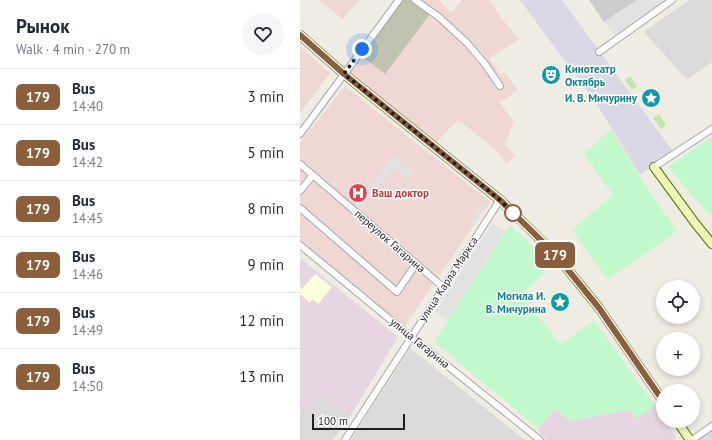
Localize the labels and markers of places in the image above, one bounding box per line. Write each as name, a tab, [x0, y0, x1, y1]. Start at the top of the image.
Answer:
place label: Кинотеатр Октябрь	[565, 62, 616, 89]
theatre icon: Кинотеатр Октябрь	[540, 64, 562, 86]
place icon: И. В. Мичурину	[640, 87, 662, 109]
place label: И. В. Мичурину	[565, 91, 638, 105]
hospital icon: Ваш доктор	[347, 182, 369, 204]
place label: Ваш доктор	[372, 186, 429, 200]
unlabelled marker	[504, 204, 522, 222]
place label: Могила И. В. Мичурина	[486, 289, 546, 316]
place icon: Могила И. В. Мичурина	[549, 291, 571, 313]

